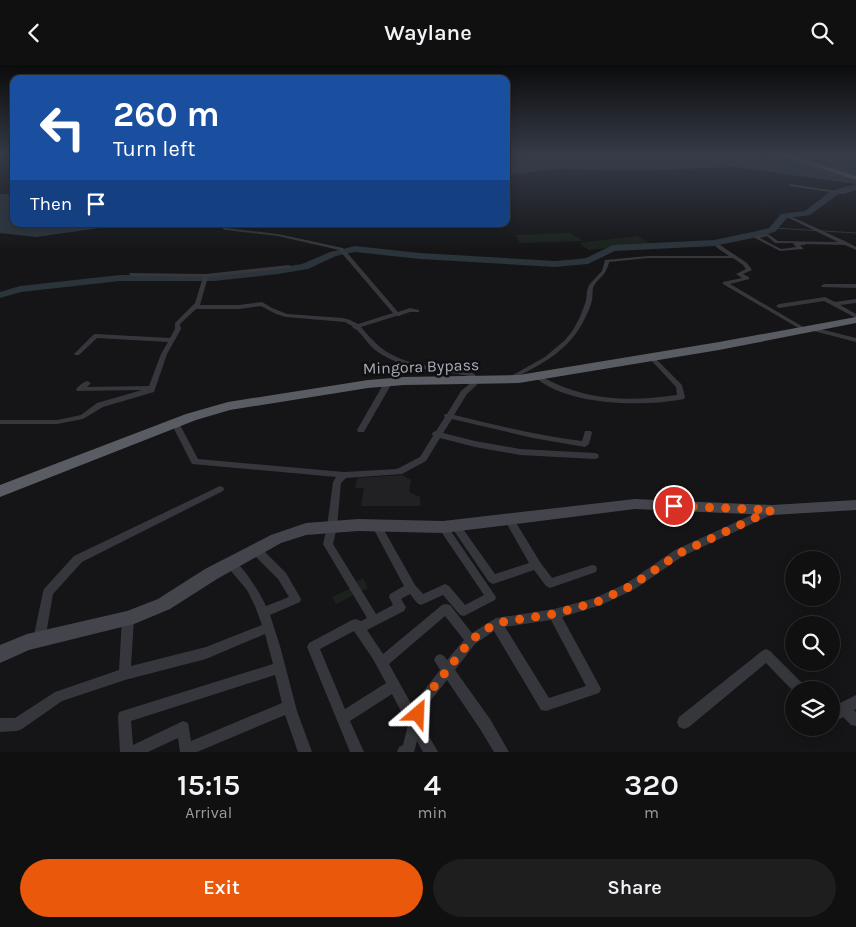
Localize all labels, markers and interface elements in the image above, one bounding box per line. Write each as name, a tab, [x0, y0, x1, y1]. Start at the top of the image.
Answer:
icon: back	[20, 19, 48, 47]
icon: search	[808, 19, 836, 47]
text: Waylane	[384, 20, 472, 46]
text: 260 m	[113, 94, 220, 135]
icon: left	[30, 95, 95, 160]
text: Turn left	[113, 136, 196, 162]
icon: arrive	[82, 190, 110, 218]
text: Then	[30, 193, 72, 215]
street label: Mingora Bypass	[362, 355, 480, 378]
pin	[653, 485, 695, 527]
icon: arrive	[660, 492, 688, 520]
map controls	[785, 551, 840, 736]
button: sound	[785, 551, 840, 606]
button: search	[785, 616, 840, 671]
button: layers	[785, 681, 840, 736]
position arrow	[391, 687, 443, 739]
text: 15:15	[177, 767, 240, 803]
text: 4	[423, 767, 441, 803]
text: 320	[624, 767, 679, 803]
text: Arrival	[185, 803, 232, 822]
text: min	[417, 803, 447, 822]
text: m	[644, 803, 659, 822]
button: Exit	[20, 859, 423, 917]
button: Share	[433, 859, 836, 917]

